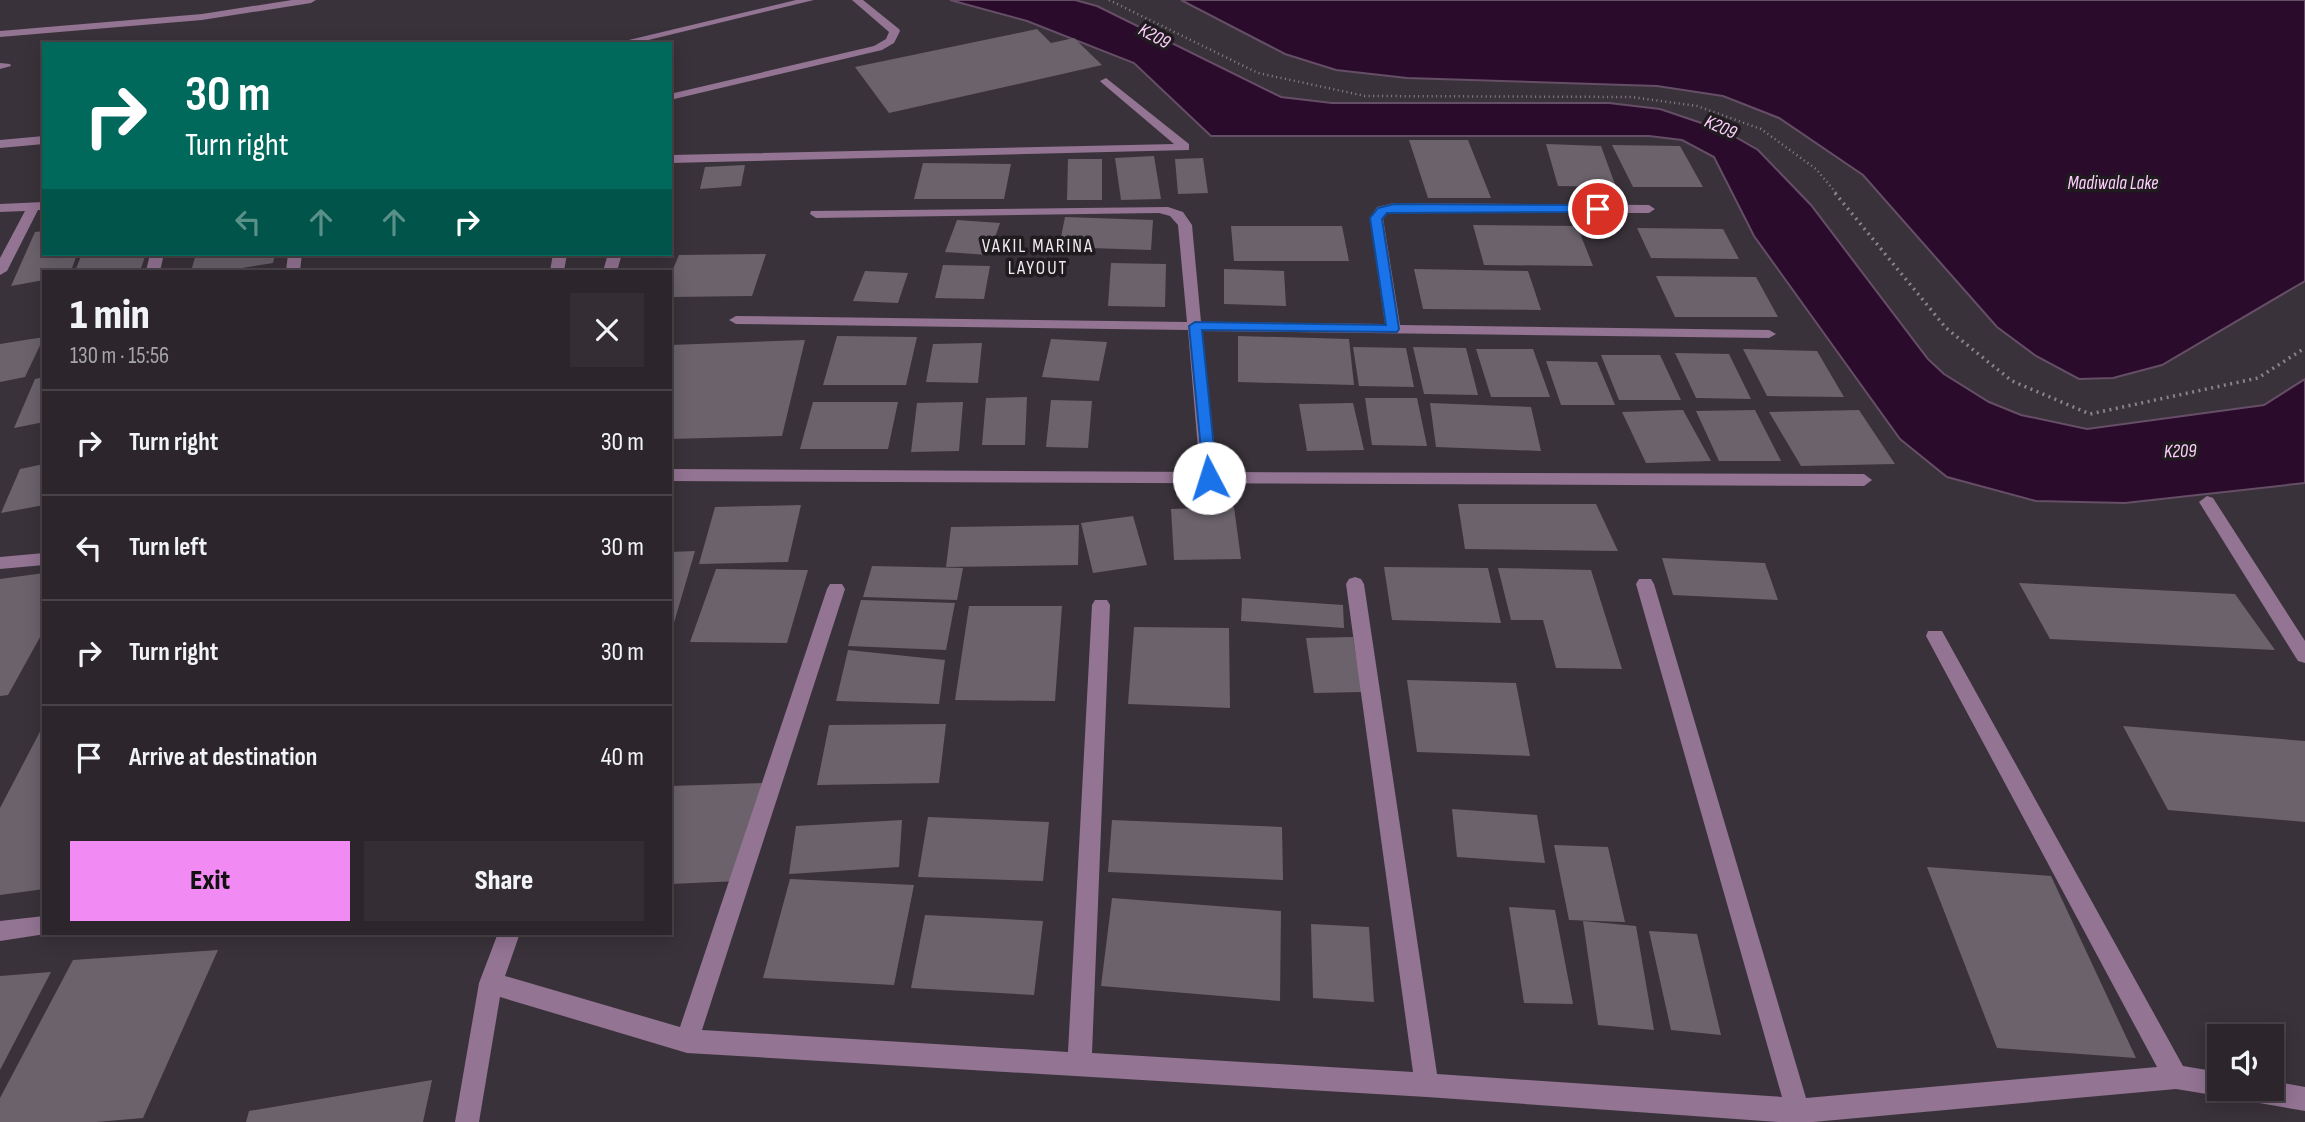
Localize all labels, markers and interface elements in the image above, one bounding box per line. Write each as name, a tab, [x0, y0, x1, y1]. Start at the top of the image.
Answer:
water label: K209	[1134, 18, 1175, 55]
text: 30 m	[185, 66, 270, 125]
icon: right	[70, 70, 161, 161]
water label: K209	[1701, 110, 1741, 145]
text: Turn right	[185, 126, 289, 165]
water label: Madiwala Lake	[2068, 172, 2159, 195]
pin	[1568, 179, 1628, 239]
icon: arrive	[1579, 190, 1617, 228]
icon: left	[229, 203, 267, 241]
icon: ahead	[302, 203, 340, 241]
icon: ahead	[375, 203, 413, 241]
icon: right	[448, 203, 486, 241]
district label: VAKIL MARINA LAYOUT	[982, 235, 1094, 280]
text: 1 min	[70, 290, 150, 341]
button: close	[570, 293, 644, 367]
text: 130 m · 15:56	[70, 342, 169, 370]
icon: right	[70, 424, 108, 462]
text: Turn right	[129, 427, 218, 458]
text: 30 m	[601, 427, 644, 458]
water label: K209	[2163, 439, 2198, 464]
position arrow	[1172, 441, 1246, 515]
icon: left	[70, 529, 108, 567]
text: Turn left	[129, 532, 207, 563]
text: 30 m	[601, 532, 644, 563]
icon: right	[70, 634, 108, 672]
text: Turn right	[129, 637, 218, 668]
text: 30 m	[601, 637, 644, 668]
icon: arrive	[70, 739, 108, 777]
text: Arrive at destination	[129, 742, 317, 773]
text: 40 m	[601, 742, 644, 773]
button: Exit	[70, 841, 350, 921]
button: Share	[364, 841, 644, 921]
map controls	[2207, 1024, 2284, 1101]
button: sound	[2207, 1024, 2284, 1101]

